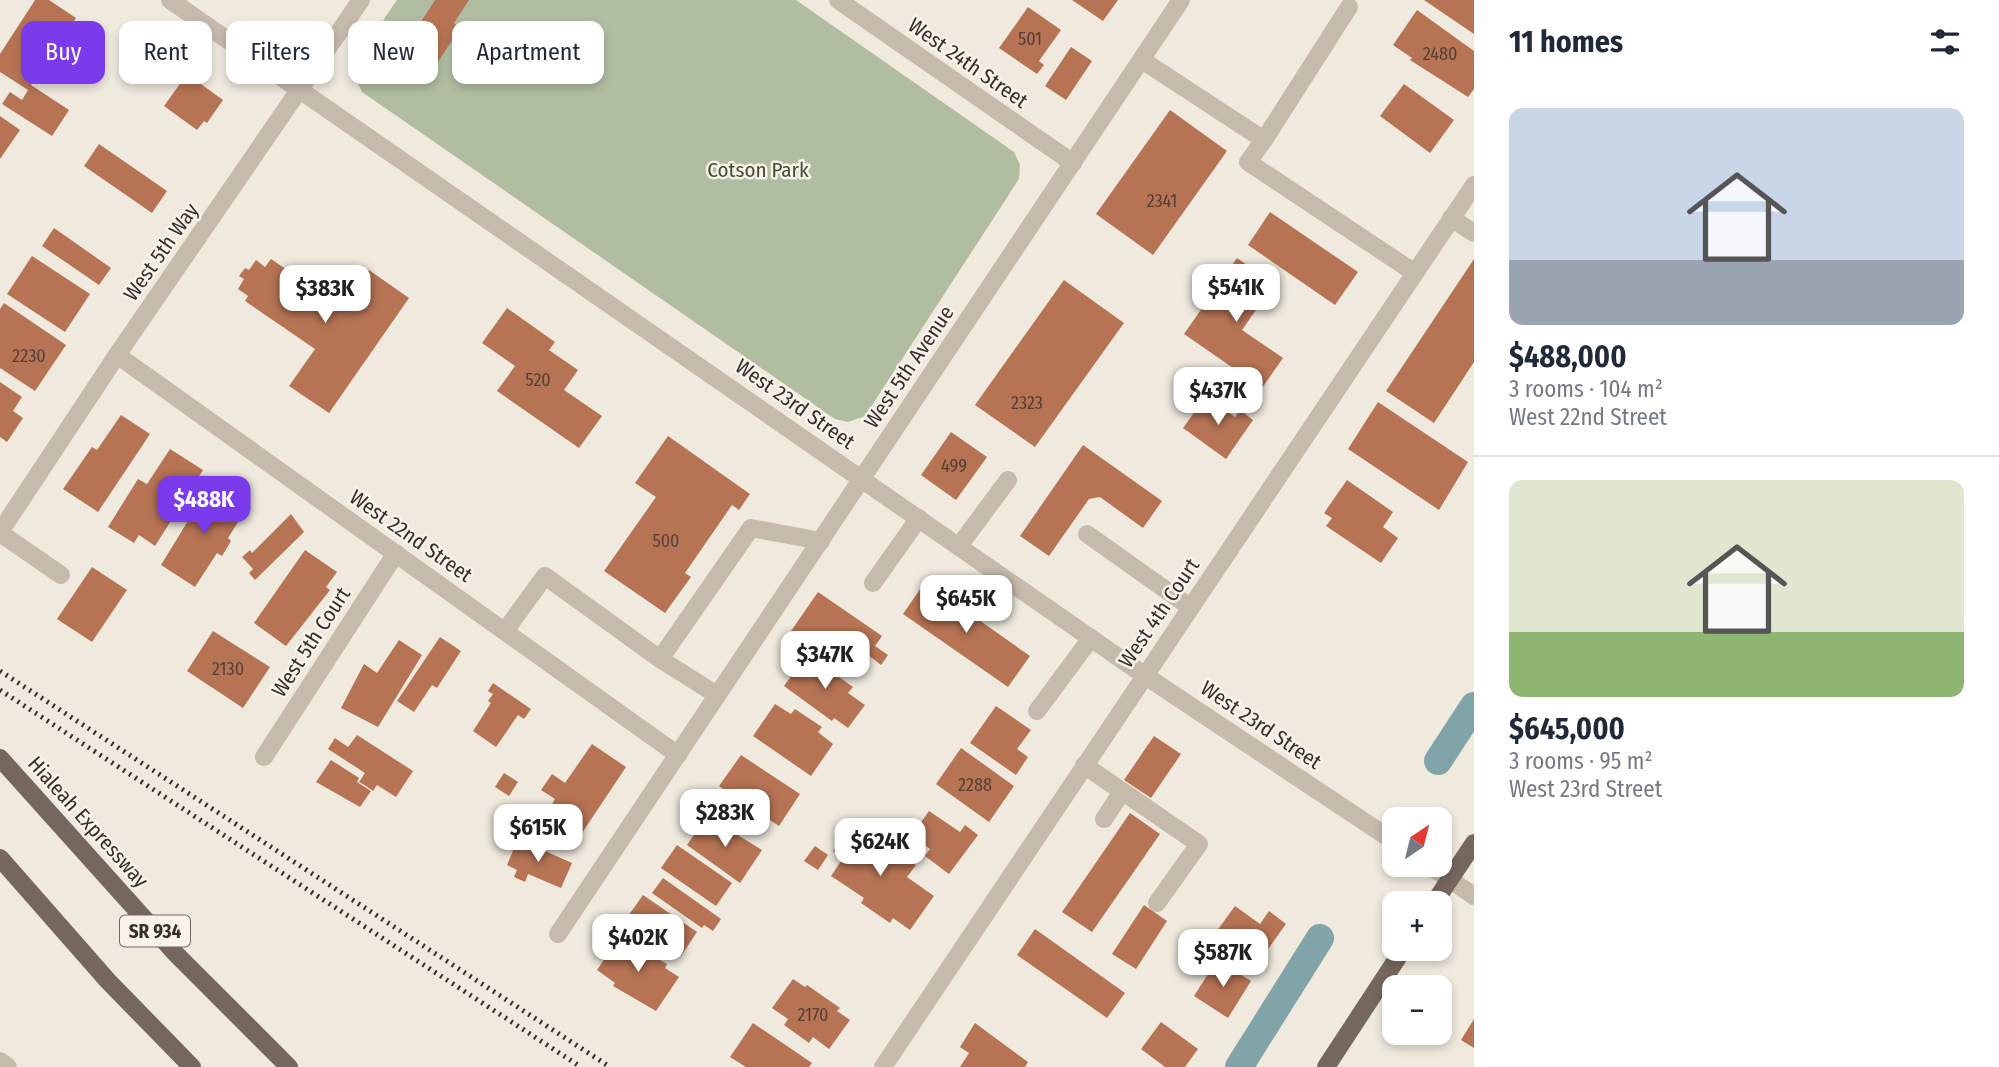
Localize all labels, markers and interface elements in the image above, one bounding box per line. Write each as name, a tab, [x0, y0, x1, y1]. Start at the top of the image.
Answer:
street label: West 24th Street	[903, 12, 1033, 114]
chip: Buy	[21, 21, 105, 84]
chip: Rent	[119, 21, 212, 84]
chip: Filters	[226, 21, 334, 84]
chip: New	[348, 21, 438, 84]
chip: Apartment	[452, 21, 604, 84]
icon: filters	[1926, 23, 1964, 61]
text: 11 homes	[1509, 24, 1623, 60]
house number: 501	[1018, 28, 1042, 50]
house number: 2480	[1423, 43, 1457, 65]
icon: home	[1674, 154, 1800, 280]
park label: Cotson Park	[707, 157, 809, 183]
house number: 2341	[1147, 190, 1177, 212]
street label: West 5th Way	[118, 198, 205, 306]
pin: $541K	[1187, 264, 1285, 324]
pin: $383K	[276, 266, 374, 325]
text: $541K	[1208, 273, 1264, 301]
text: $383K	[296, 274, 354, 302]
street label: West 5th Avenue	[858, 301, 960, 433]
text: $488,000	[1509, 339, 1627, 375]
house number: 2230	[12, 345, 46, 367]
street label: West 23rd Street	[730, 353, 860, 455]
pin: $437K	[1169, 368, 1267, 427]
house number: 520	[525, 369, 551, 391]
text: 3 rooms · 104 m²	[1509, 375, 1663, 403]
text: $437K	[1190, 376, 1246, 404]
house number: 2323	[1011, 392, 1043, 414]
text: West 22nd Street	[1509, 403, 1667, 431]
house number: 499	[941, 455, 967, 477]
pin: $488K	[155, 476, 253, 536]
street label: West 22nd Street	[345, 484, 478, 588]
text: $488K	[174, 485, 234, 513]
icon: home	[1674, 526, 1800, 652]
house number: 500	[652, 530, 680, 552]
street label: West 4th Court	[1113, 553, 1205, 673]
pin: $645K	[917, 576, 1015, 635]
street label: West 5th Court	[266, 582, 356, 702]
text: $645K	[936, 584, 996, 612]
pin: $347K	[776, 632, 874, 691]
text: $347K	[797, 640, 853, 668]
house number: 2130	[212, 658, 244, 680]
street label: West 23rd Street	[1196, 675, 1326, 775]
text: $645,000	[1509, 711, 1625, 747]
text: 3 rooms · 95 m²	[1509, 747, 1653, 775]
street label: Hialeah Expressway	[22, 751, 154, 893]
house number: 2288	[958, 774, 992, 796]
text: West 23rd Street	[1509, 775, 1662, 803]
pin: $283K	[676, 790, 774, 849]
text: $283K	[696, 798, 754, 826]
pin: $615K	[489, 804, 587, 864]
north arrow	[1382, 807, 1452, 877]
map controls	[1382, 807, 1452, 1045]
text: $615K	[510, 813, 566, 841]
pin: $624K	[831, 818, 929, 878]
text: $624K	[851, 827, 909, 855]
button: +	[1382, 891, 1452, 961]
pin: $402K	[589, 914, 687, 974]
road number: SR 934	[120, 916, 190, 946]
text: $402K	[608, 923, 668, 951]
pin: $587K	[1174, 930, 1272, 989]
text: $587K	[1194, 938, 1252, 966]
button: −	[1382, 975, 1452, 1045]
house number: 2170	[797, 1004, 829, 1026]

